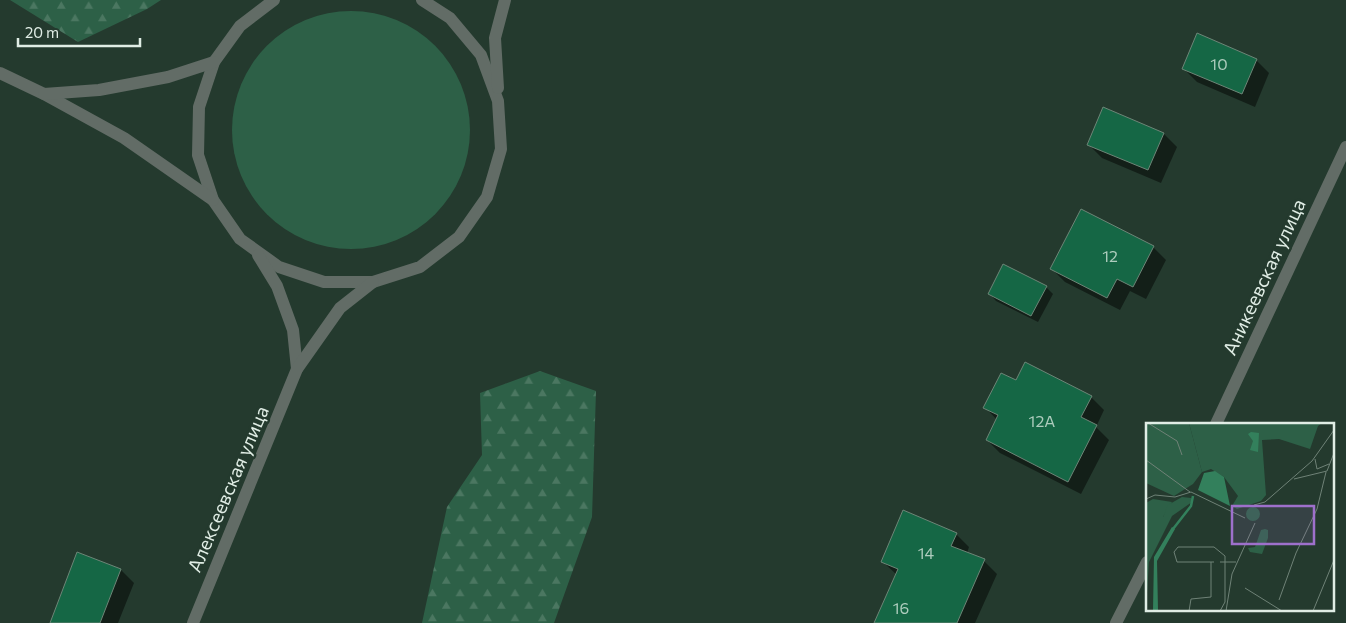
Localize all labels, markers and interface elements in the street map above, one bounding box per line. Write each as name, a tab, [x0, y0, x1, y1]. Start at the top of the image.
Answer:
scale bar	[18, 15, 140, 47]
text: 20 m	[25, 23, 59, 41]
house number: 10	[1210, 54, 1228, 73]
street label: Аникеевская улица	[1217, 195, 1310, 359]
house number: 12	[1102, 246, 1118, 265]
street label: Алексеевская улица	[182, 402, 273, 575]
house number: 12А	[1029, 411, 1055, 430]
inset map	[1146, 423, 1334, 610]
house number: 14	[918, 543, 935, 562]
house number: 16	[893, 598, 909, 617]

